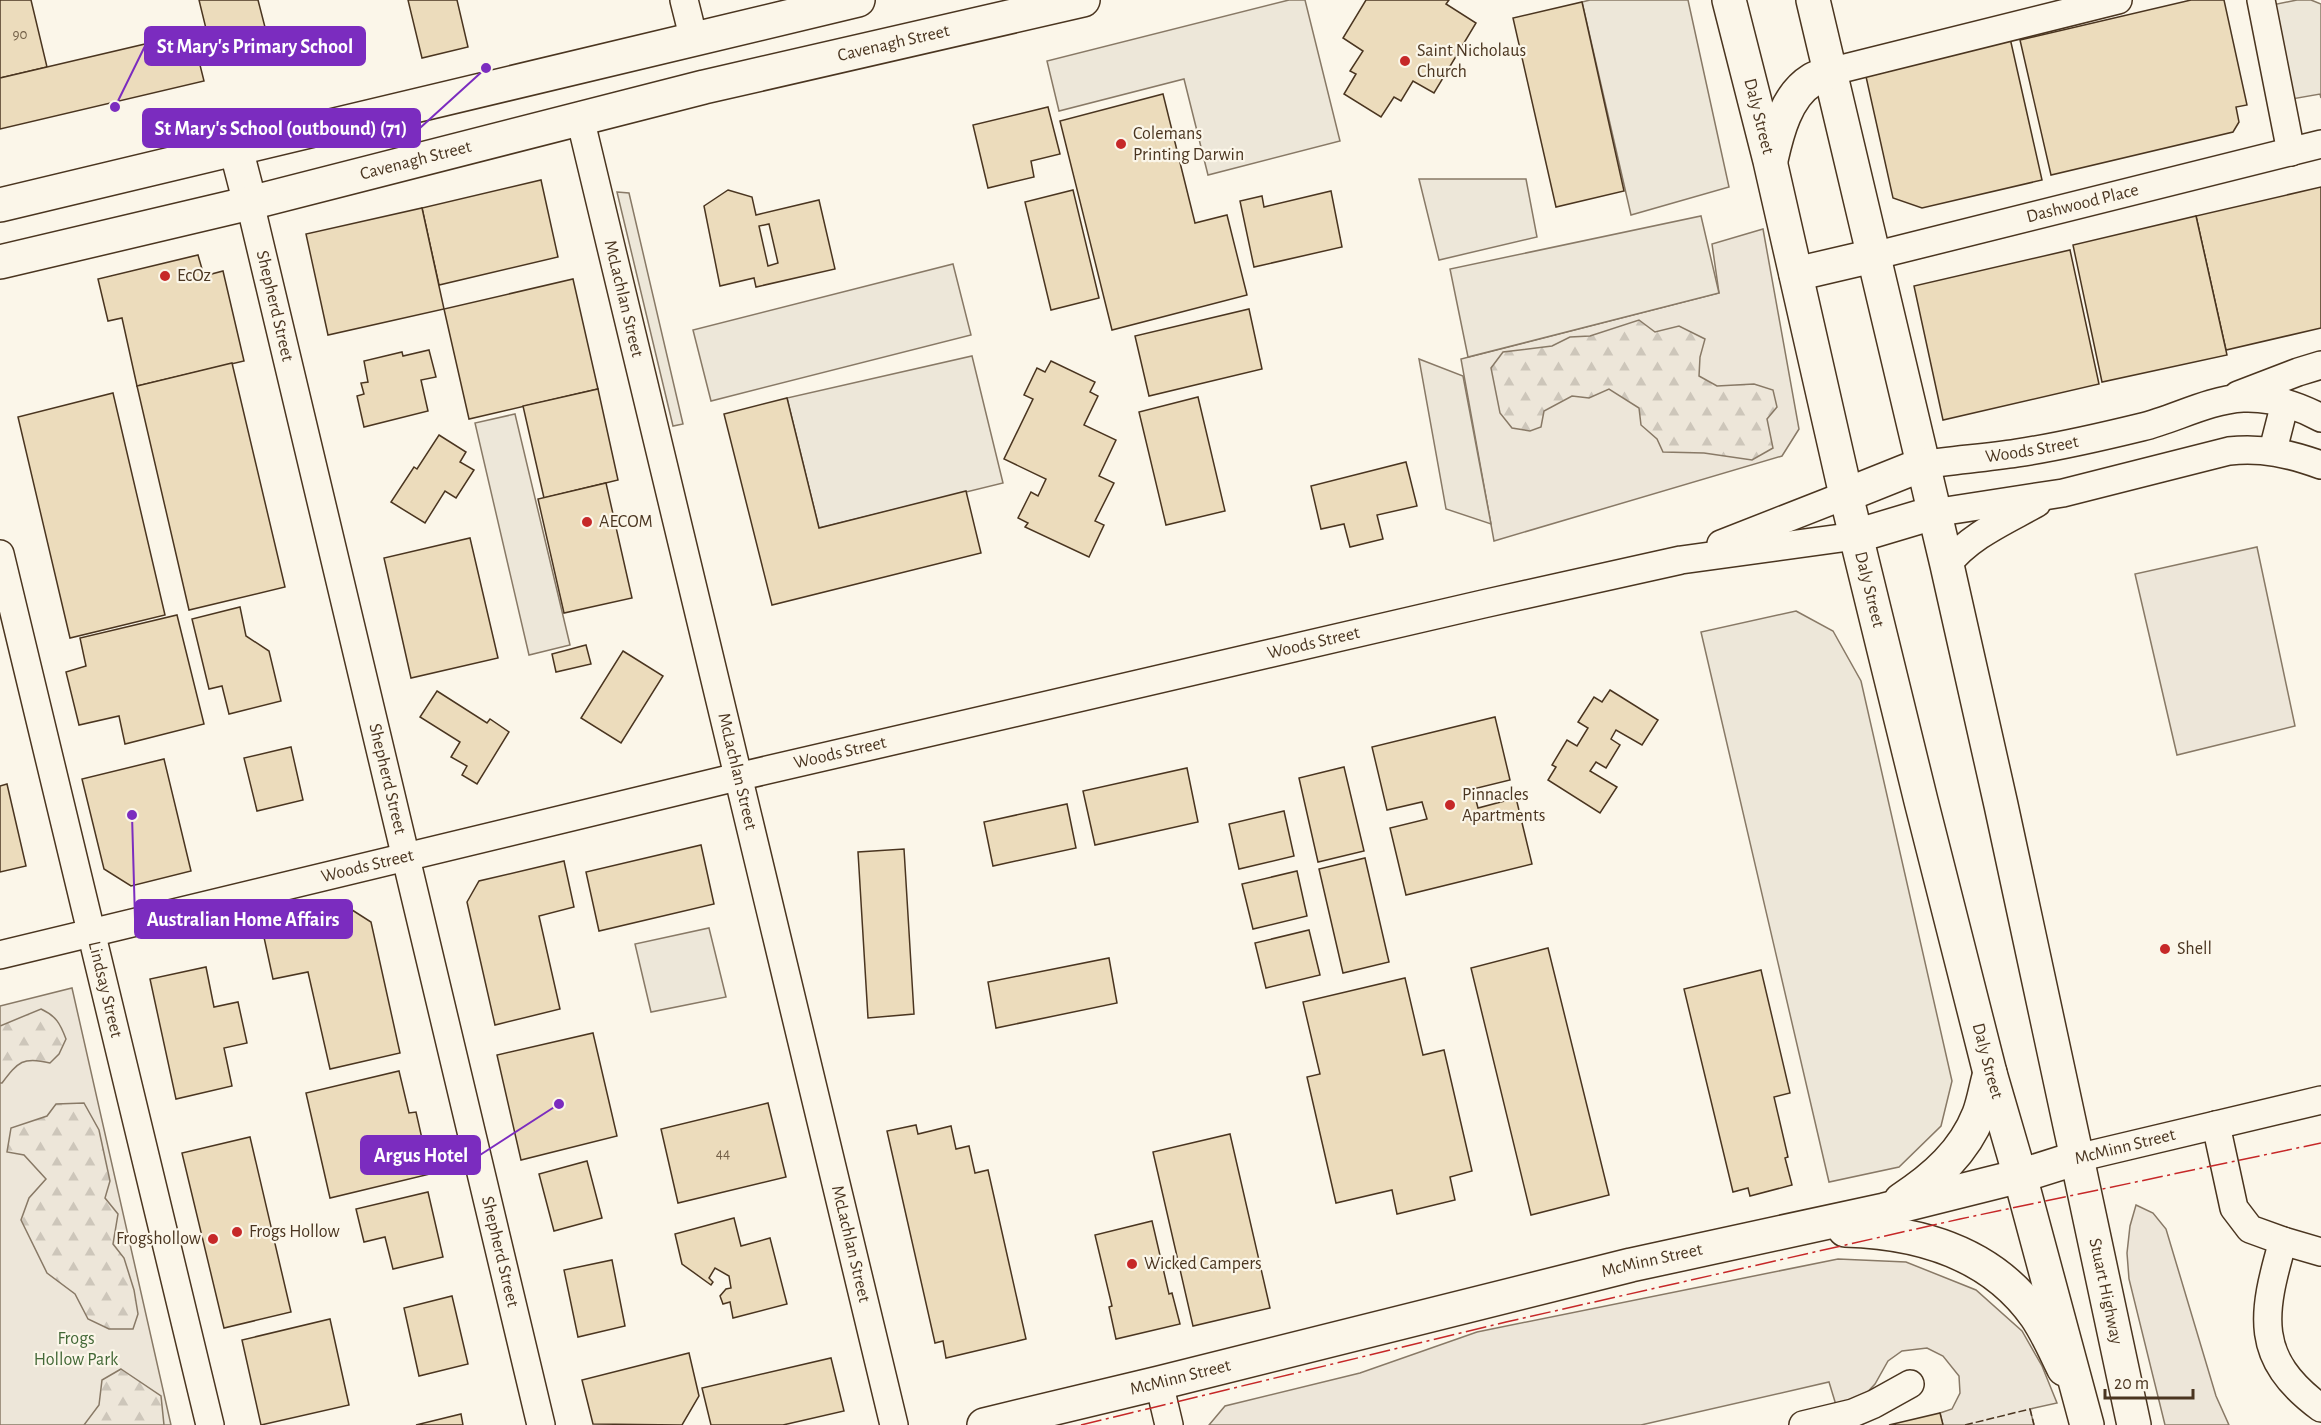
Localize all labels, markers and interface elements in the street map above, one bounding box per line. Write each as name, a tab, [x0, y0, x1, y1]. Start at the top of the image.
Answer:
street label: Cavenagh Street	[836, 22, 952, 65]
house number: 90	[13, 27, 28, 42]
callout: St Mary's Primary School	[145, 27, 365, 65]
text: St Mary's Primary School	[157, 37, 353, 57]
place label: Saint Nicholaus Church	[1417, 42, 1526, 81]
marker: Saint Nicholaus Church	[1398, 54, 1412, 68]
street label: Daly Street	[1740, 77, 1777, 156]
callout: St Mary's School (outbound) (71)	[143, 109, 420, 147]
text: St Mary's School (outbound) (71)	[154, 119, 408, 139]
place label: Colemans Printing Darwin	[1133, 125, 1244, 164]
marker: Colemans Printing Darwin	[1114, 137, 1128, 151]
street label: Cavenagh Street	[358, 138, 474, 184]
street label: Dashwood Place	[2025, 181, 2140, 226]
street label: McLachlan Street	[601, 239, 646, 359]
street label: Shepherd Street	[253, 249, 297, 364]
place label: EcOz	[177, 267, 211, 285]
marker: EcOz	[158, 269, 172, 283]
street label: Woods Street	[1984, 433, 2081, 466]
place label: AECOM	[599, 513, 653, 531]
marker: AECOM	[580, 515, 594, 529]
street label: Daly Street	[1851, 550, 1887, 630]
street label: Woods Street	[1266, 624, 1362, 663]
street label: McLachlan Street	[714, 711, 760, 832]
street label: Shepherd Street	[365, 722, 409, 836]
street label: Woods Street	[792, 734, 888, 773]
place label: Pinnacles Apartments	[1462, 786, 1545, 825]
marker: Pinnacles Apartments	[1443, 798, 1457, 812]
street label: Woods Street	[319, 846, 416, 886]
callout: Australian Home Affairs	[135, 900, 352, 938]
text: Australian Home Affairs	[147, 910, 340, 930]
street label: Lindsay Street	[85, 940, 125, 1040]
place label: Shell	[2177, 940, 2212, 958]
marker: Shell	[2158, 942, 2172, 956]
street label: Daly Street	[1969, 1021, 2006, 1101]
street label: McMinn Street	[2073, 1126, 2177, 1168]
callout: Argus Hotel	[361, 1136, 480, 1174]
text: Argus Hotel	[374, 1146, 468, 1166]
house number: 44	[716, 1146, 730, 1161]
street label: McLachlan Street	[828, 1184, 873, 1304]
street label: Shepherd Street	[478, 1194, 522, 1309]
place label: Frogs Hollow	[249, 1223, 340, 1241]
marker: Frogs Hollow	[230, 1225, 244, 1239]
place label: Frogshollow	[116, 1230, 201, 1248]
marker: Frogshollow	[206, 1232, 220, 1246]
street label: Stuart Highway	[2085, 1237, 2126, 1346]
street label: McMinn Street	[1600, 1241, 1705, 1281]
place label: Wicked Campers	[1144, 1255, 1262, 1273]
marker: Wicked Campers	[1125, 1257, 1139, 1271]
park label: Frogs Hollow Park	[34, 1330, 119, 1369]
street label: McMinn Street	[1128, 1356, 1233, 1399]
scale bar	[2105, 1362, 2194, 1400]
text: 20 m	[2114, 1375, 2149, 1393]

